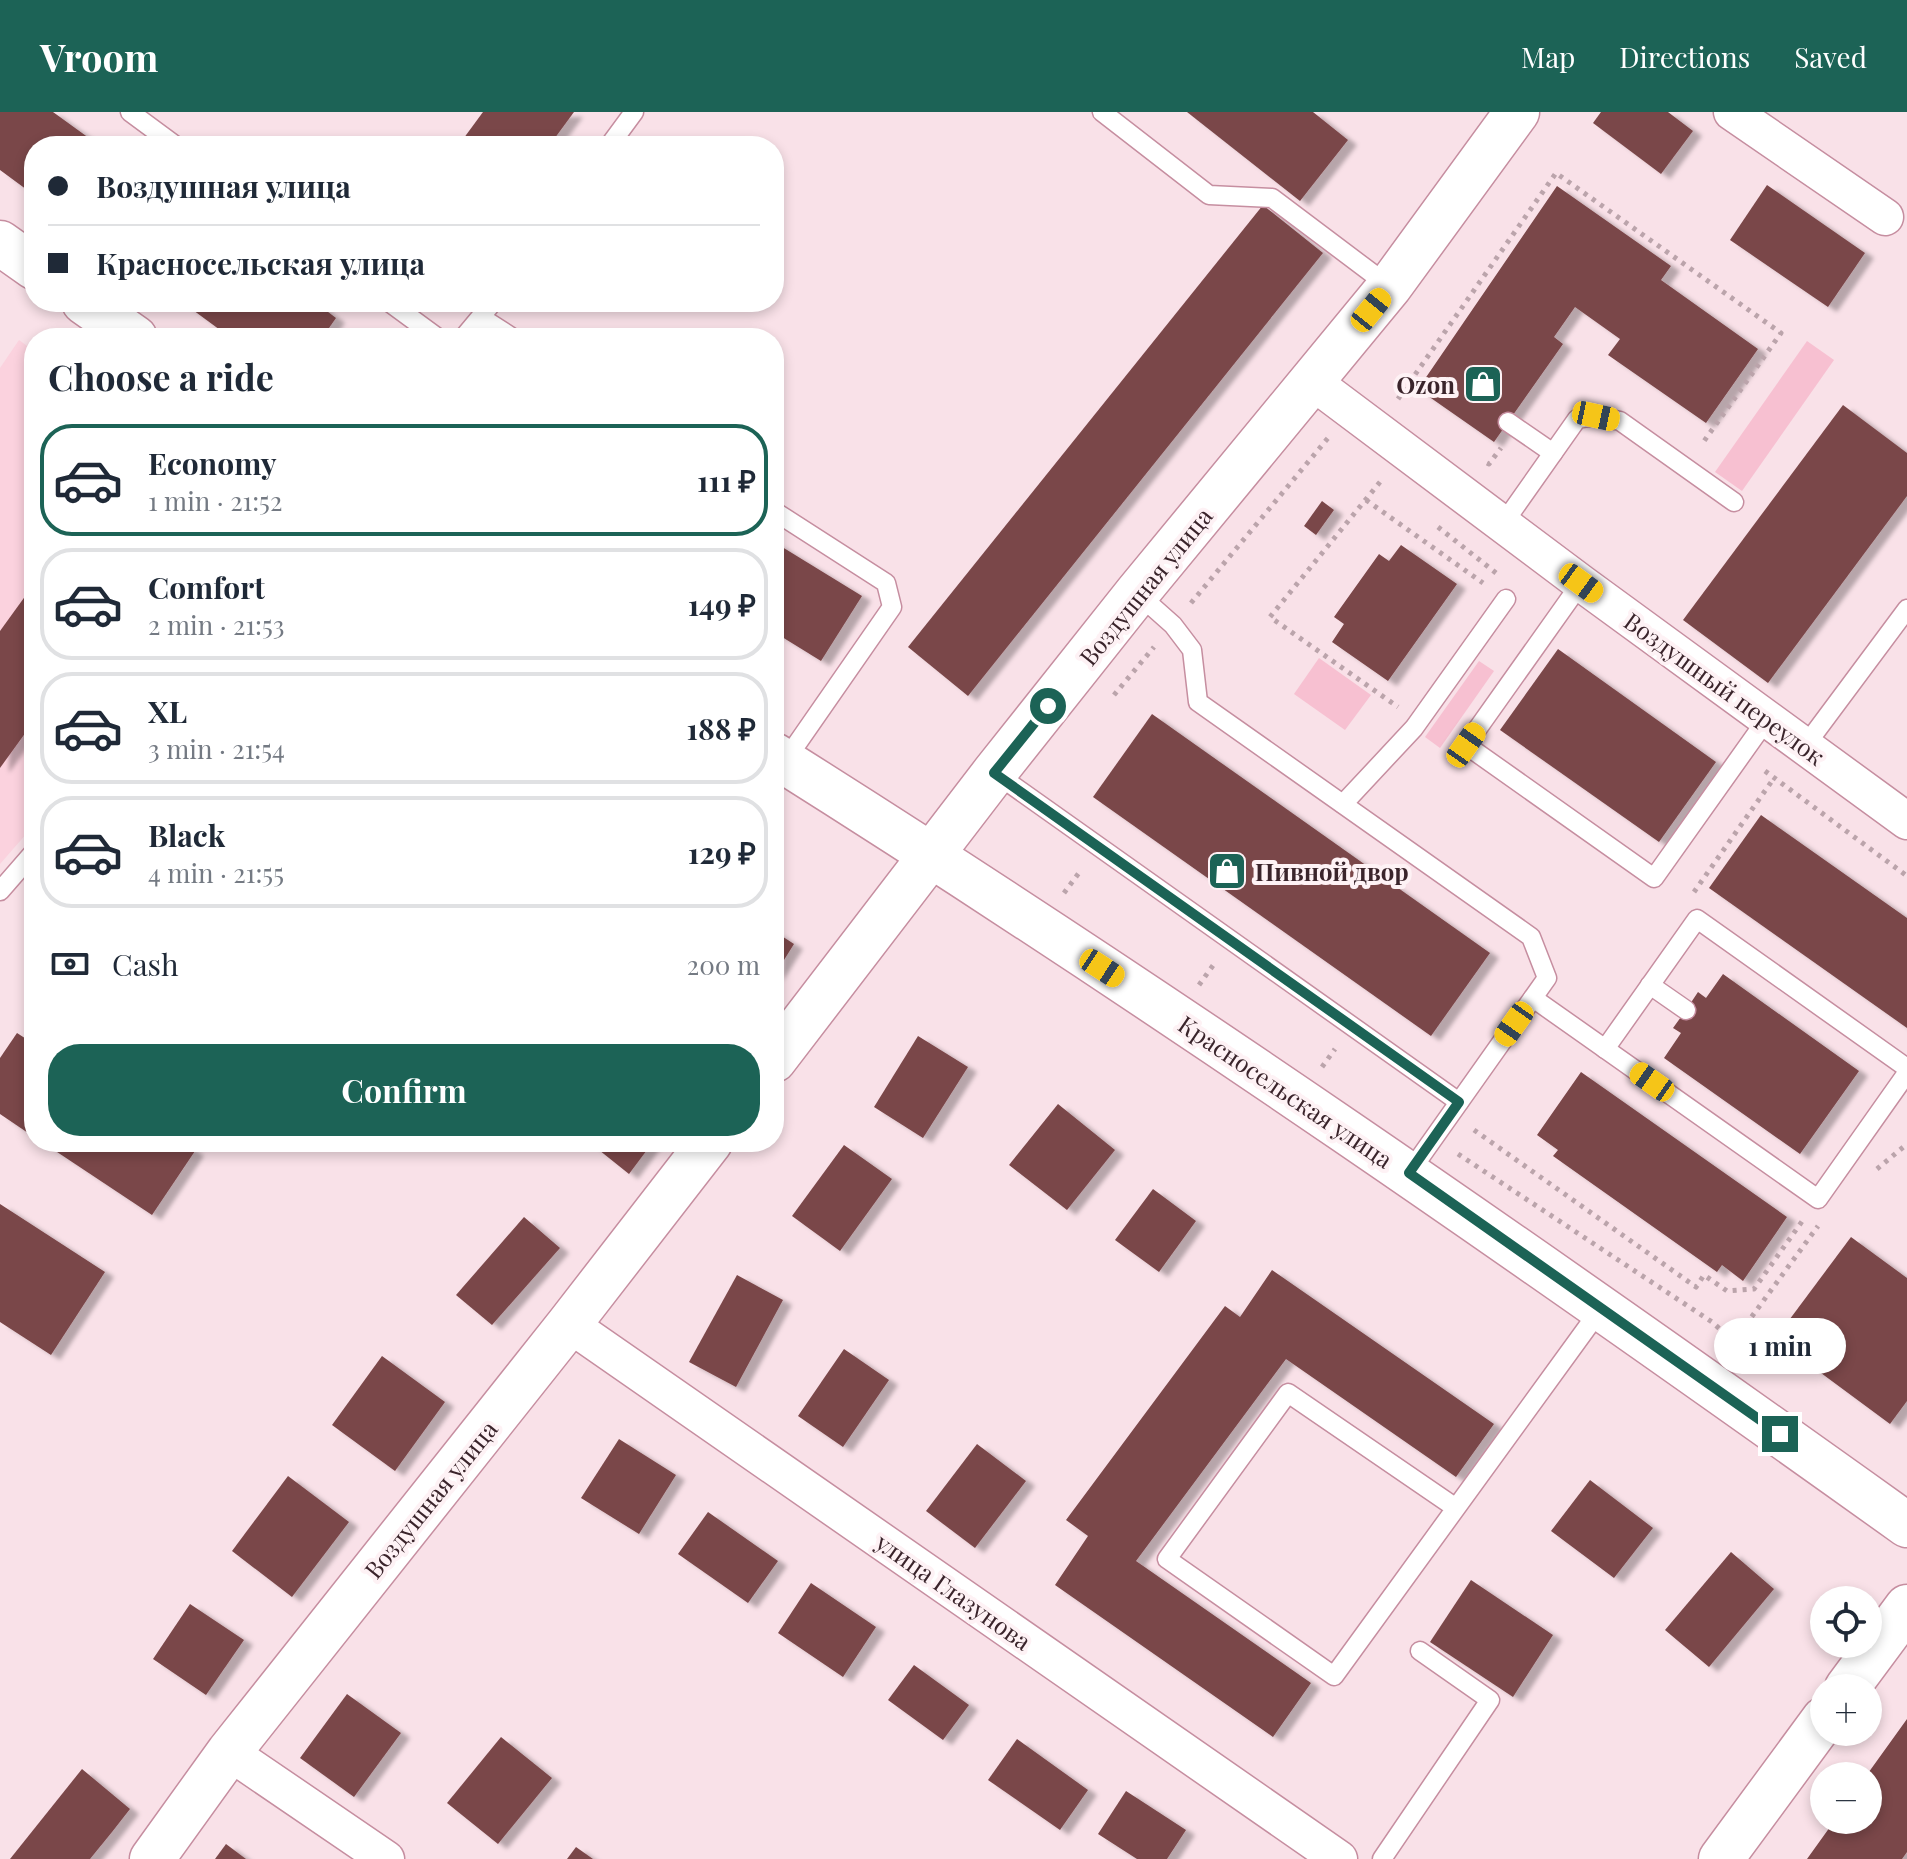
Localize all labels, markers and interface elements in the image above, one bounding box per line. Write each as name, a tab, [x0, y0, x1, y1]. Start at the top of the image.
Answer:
text: Vroom	[40, 31, 158, 82]
text: Map	[1521, 38, 1575, 75]
text: Directions	[1619, 38, 1750, 75]
text: Saved	[1794, 38, 1867, 75]
text: Воздушная улица	[96, 166, 351, 206]
text: Красносельская улица	[96, 243, 425, 283]
car	[1347, 284, 1395, 336]
text: Choose a ride	[48, 352, 274, 400]
shop icon: Ozon	[1462, 363, 1504, 405]
place label: Ozon	[1396, 368, 1455, 400]
car	[1570, 399, 1622, 433]
text: Economy	[148, 443, 277, 483]
icon: car	[52, 444, 124, 516]
text: 111 ₽	[697, 460, 756, 500]
text: 1 min · 21:52	[148, 483, 282, 518]
street label: Воздушная улица	[1071, 500, 1219, 672]
car	[1555, 559, 1607, 607]
text: Comfort	[148, 567, 265, 607]
icon: car	[52, 568, 124, 640]
text: 149 ₽	[688, 584, 756, 624]
street label: Воздушный переулок	[1618, 604, 1832, 772]
text: 2 min · 21:53	[148, 607, 284, 642]
route start	[1030, 688, 1066, 724]
text: XL	[148, 691, 187, 731]
icon: car	[52, 692, 124, 764]
text: 188 ₽	[686, 708, 756, 748]
car	[1442, 718, 1490, 772]
text: 3 min · 21:54	[148, 731, 285, 766]
text: Black	[148, 815, 225, 855]
icon: car	[52, 816, 124, 888]
text: 129 ₽	[688, 832, 756, 872]
shop icon: Пивной двор	[1206, 850, 1248, 892]
text: 4 min · 21:55	[148, 855, 284, 890]
place label: Пивной двор	[1255, 855, 1409, 887]
icon: cash	[48, 942, 92, 986]
text: Cash	[112, 944, 179, 984]
car	[1075, 945, 1129, 991]
text: 200 m	[687, 947, 760, 982]
car	[1490, 997, 1538, 1051]
street label: Красносельская улица	[1173, 1007, 1399, 1175]
button: Confirm	[48, 1044, 760, 1136]
car	[1625, 1058, 1679, 1106]
callout: 1 min	[1714, 1318, 1846, 1374]
text: 1 min	[1748, 1328, 1812, 1363]
street label: Воздушная улица	[356, 1413, 504, 1585]
route end	[1762, 1416, 1798, 1452]
street label: улица Глазунова	[869, 1525, 1038, 1657]
map controls	[1810, 1586, 1882, 1834]
button: locate	[1810, 1586, 1882, 1658]
button: +	[1810, 1674, 1882, 1746]
button: −	[1810, 1762, 1882, 1834]

